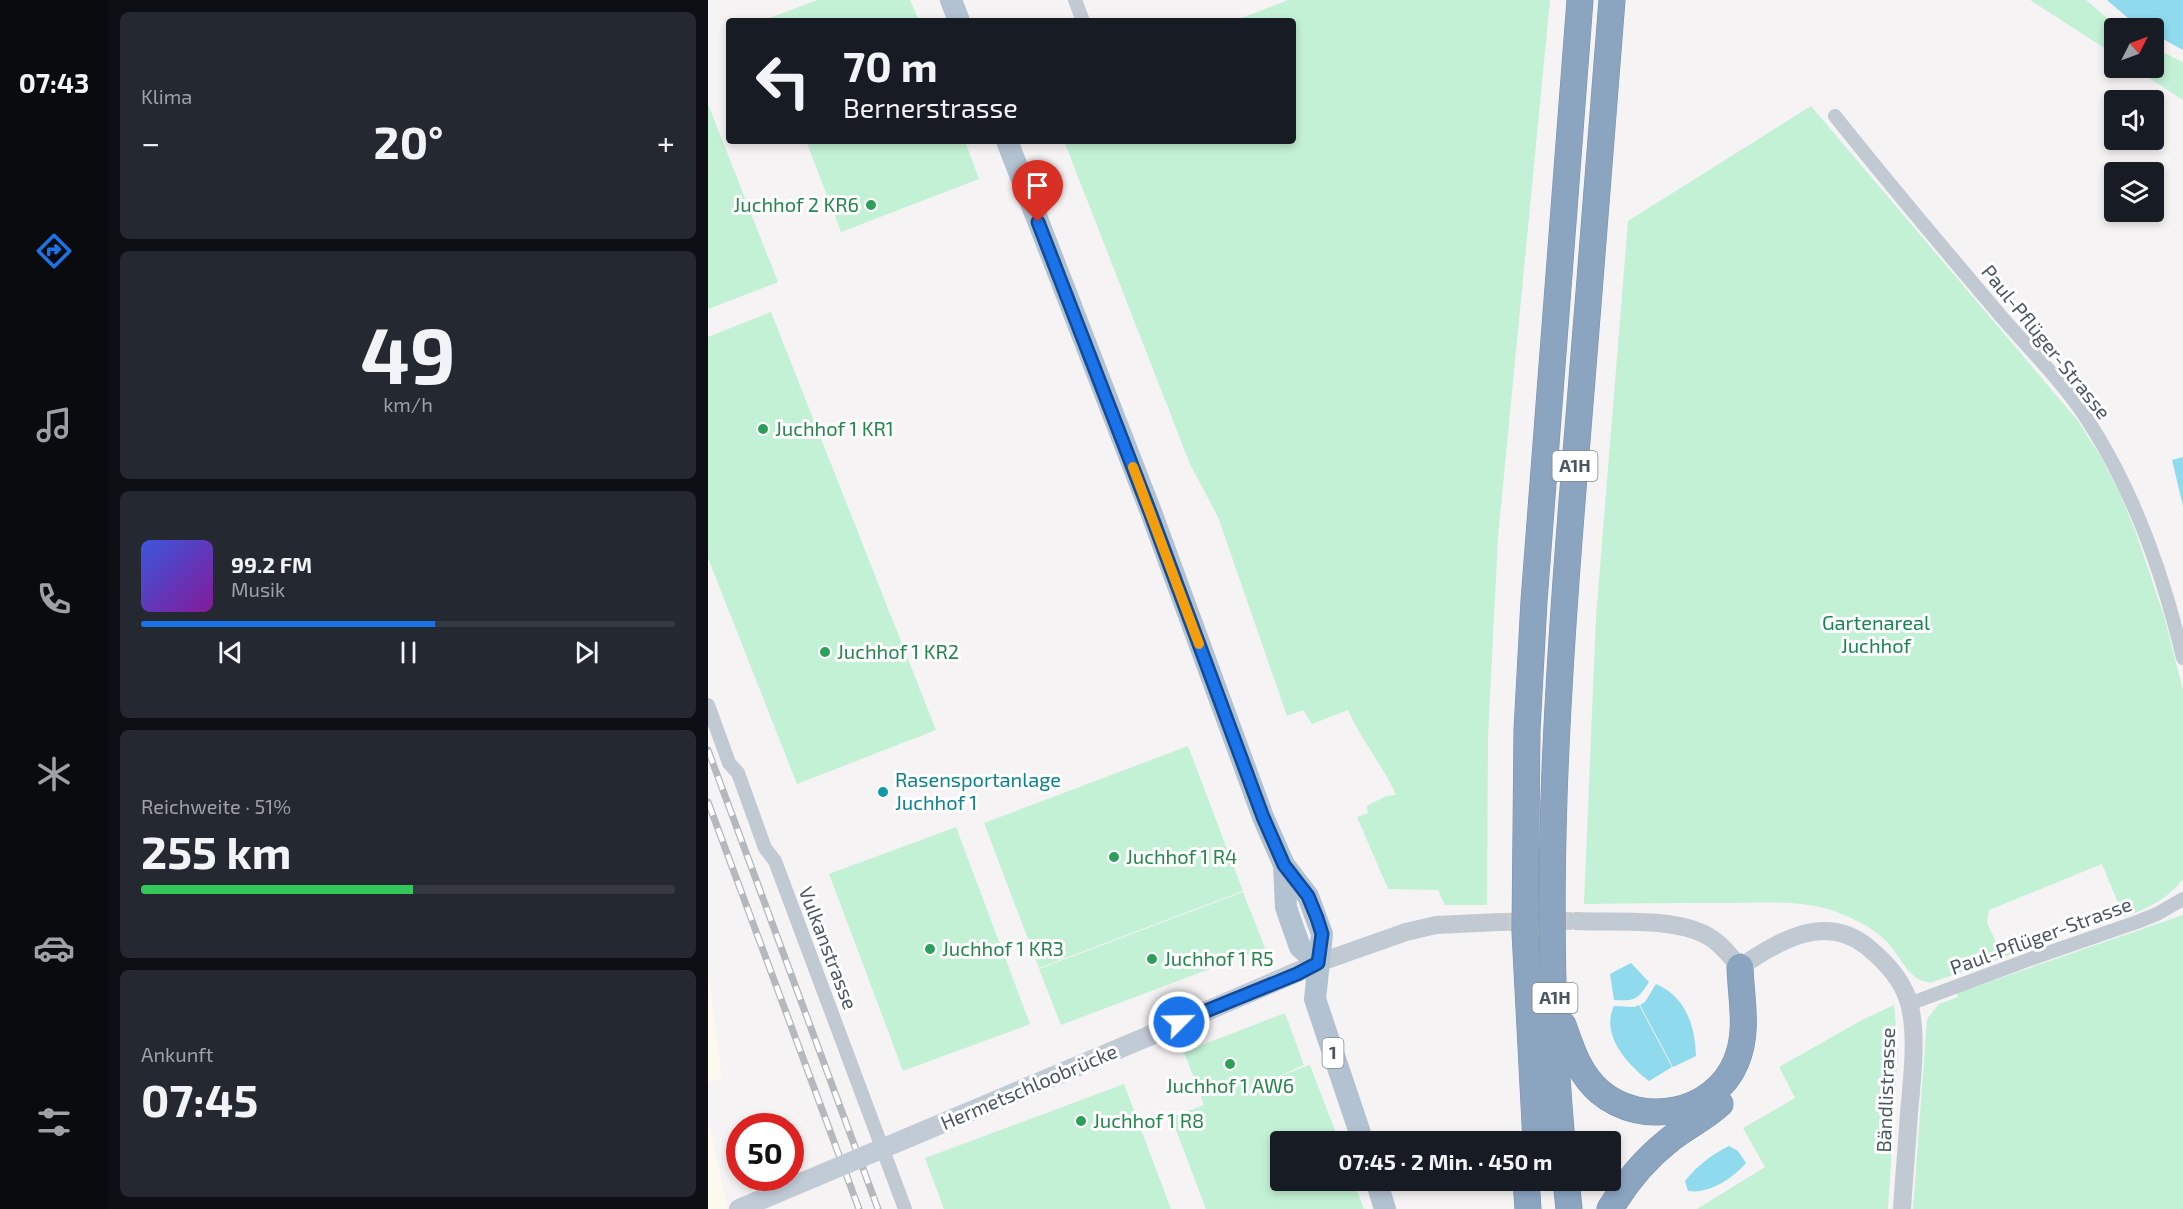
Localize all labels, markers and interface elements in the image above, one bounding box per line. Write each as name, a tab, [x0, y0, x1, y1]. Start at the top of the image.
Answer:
north arrow	[2104, 18, 2164, 78]
map controls	[2104, 18, 2164, 222]
text: 70 m	[843, 40, 938, 90]
icon: left	[744, 42, 822, 120]
text: 07:43	[19, 66, 89, 98]
text: Klima	[141, 84, 192, 108]
button: sound	[2104, 90, 2164, 150]
text: Bernerstrasse	[843, 91, 1018, 123]
text: 20°	[374, 114, 444, 168]
text: −	[141, 122, 160, 162]
text: +	[657, 122, 675, 162]
pin	[1012, 160, 1063, 222]
button: layers	[2104, 162, 2164, 222]
icon: arrive	[1021, 169, 1054, 202]
place label: Juchhof 2 KR6	[733, 192, 859, 216]
marker: Juchhof 2 KR6	[864, 198, 878, 212]
icon: directions	[33, 230, 75, 272]
street label: Paul-Pflüger-Strasse	[1977, 259, 2116, 423]
text: 49	[360, 306, 456, 400]
text: km/h	[383, 392, 433, 416]
icon: music	[33, 404, 75, 446]
place label: Juchhof 1 KR1	[775, 416, 894, 440]
marker: Juchhof 1 KR1	[756, 422, 770, 436]
road number: A1H	[1552, 451, 1598, 481]
text: 99.2 FM	[231, 551, 312, 577]
text: Musik	[231, 577, 285, 601]
icon: phone	[33, 578, 75, 620]
park label: Gartenareal Juchhof	[1822, 610, 1930, 657]
icon: previous	[214, 636, 247, 669]
icon: pause	[392, 636, 425, 669]
icon: next	[570, 636, 603, 669]
place label: Juchhof 1 KR2	[837, 639, 959, 663]
marker: Juchhof 1 KR2	[818, 645, 832, 659]
icon: climate	[33, 753, 75, 795]
place label: Rasensportanlage Juchhof 1	[895, 767, 1061, 814]
marker: Rasensportanlage Juchhof 1	[876, 785, 890, 799]
text: Reichweite · 51%	[141, 794, 291, 818]
text: 255 km	[141, 824, 291, 878]
place label: Juchhof 1 R4	[1126, 844, 1237, 868]
marker: Juchhof 1 R4	[1107, 850, 1121, 864]
street label: Vulkanstrasse	[795, 883, 863, 1012]
street label: Paul-Pflüger-Strasse	[1947, 891, 2135, 979]
icon: car	[33, 927, 75, 969]
place label: Juchhof 1 KR3	[942, 936, 1064, 960]
marker: Juchhof 1 KR3	[923, 942, 937, 956]
place label: Juchhof 1 R5	[1164, 946, 1274, 970]
marker: Juchhof 1 R5	[1145, 952, 1159, 966]
road number: A1H	[1532, 983, 1578, 1013]
position arrow	[1147, 990, 1211, 1054]
street label: Bändlistrasse	[1871, 1027, 1899, 1153]
street label: Hermetschloobrücke	[937, 1038, 1120, 1134]
road number: 1	[1322, 1038, 1344, 1068]
text: Ankunft	[141, 1042, 213, 1066]
marker: Juchhof 1 AW6	[1223, 1057, 1237, 1071]
text: 07:45	[141, 1072, 258, 1126]
place label: Juchhof 1 AW6	[1166, 1073, 1294, 1097]
icon: filters	[33, 1101, 75, 1143]
place label: Juchhof 1 R8	[1093, 1108, 1204, 1132]
speed limit sign: 50	[726, 1113, 804, 1191]
marker: Juchhof 1 R8	[1074, 1114, 1088, 1128]
text: 07:45 · 2 Min. · 450 m	[1339, 1148, 1552, 1174]

